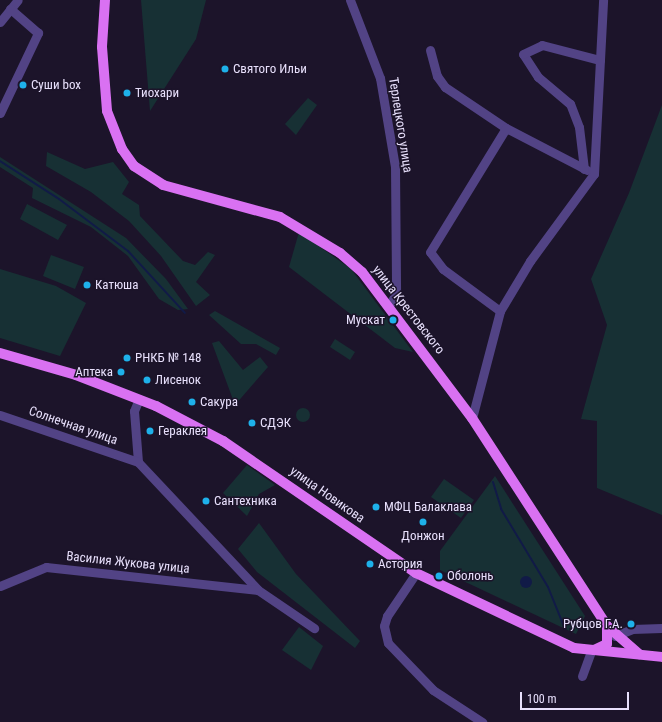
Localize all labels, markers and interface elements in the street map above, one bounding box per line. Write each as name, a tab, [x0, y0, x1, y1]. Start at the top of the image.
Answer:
place label: Святого Ильи	[233, 61, 307, 77]
marker: Святого Ильи	[220, 64, 230, 74]
street label: Терлецкого улица	[385, 76, 415, 174]
place label: Суши box	[31, 77, 81, 93]
marker: Суши box	[18, 80, 28, 90]
place label: Тиохари	[135, 85, 179, 101]
marker: Тиохари	[122, 88, 132, 98]
street label: улица Крестовского	[369, 263, 447, 357]
place label: Катюша	[95, 277, 139, 293]
marker: Катюша	[82, 280, 92, 290]
place label: Мускат	[346, 312, 385, 328]
marker: Мускат	[388, 315, 398, 325]
place label: РНКБ № 148	[135, 350, 201, 366]
marker: РНКБ № 148	[122, 353, 132, 363]
place label: Аптека	[75, 364, 113, 380]
marker: Аптека	[116, 367, 126, 377]
place label: Лисенок	[155, 372, 201, 388]
marker: Лисенок	[142, 375, 152, 385]
place label: Сакура	[200, 394, 238, 410]
marker: Сакура	[187, 397, 197, 407]
street label: Солнечная улица	[27, 403, 119, 449]
place label: СДЭК	[260, 415, 291, 431]
marker: СДЭК	[247, 418, 257, 428]
place label: Гераклея	[158, 423, 207, 439]
marker: Гераклея	[145, 426, 155, 436]
street label: улица Новикова	[287, 463, 367, 527]
place label: Сантехника	[214, 493, 277, 509]
marker: Сантехника	[201, 496, 211, 506]
place label: МФЦ Балаклава	[384, 499, 472, 515]
marker: МФЦ Балаклава	[371, 502, 381, 512]
marker: Донжон	[418, 517, 428, 527]
place label: Донжон	[401, 528, 445, 544]
street label: Василия Жукова улица	[66, 549, 190, 577]
place label: Астория	[378, 556, 423, 572]
marker: Астория	[365, 559, 375, 569]
place label: Оболонь	[447, 568, 494, 584]
marker: Оболонь	[434, 571, 444, 581]
place label: Рубцов Г.А.	[563, 616, 623, 632]
marker: Рубцов Г.А.	[626, 619, 636, 629]
scale bar	[522, 684, 631, 710]
text: 100 m	[527, 692, 557, 706]

